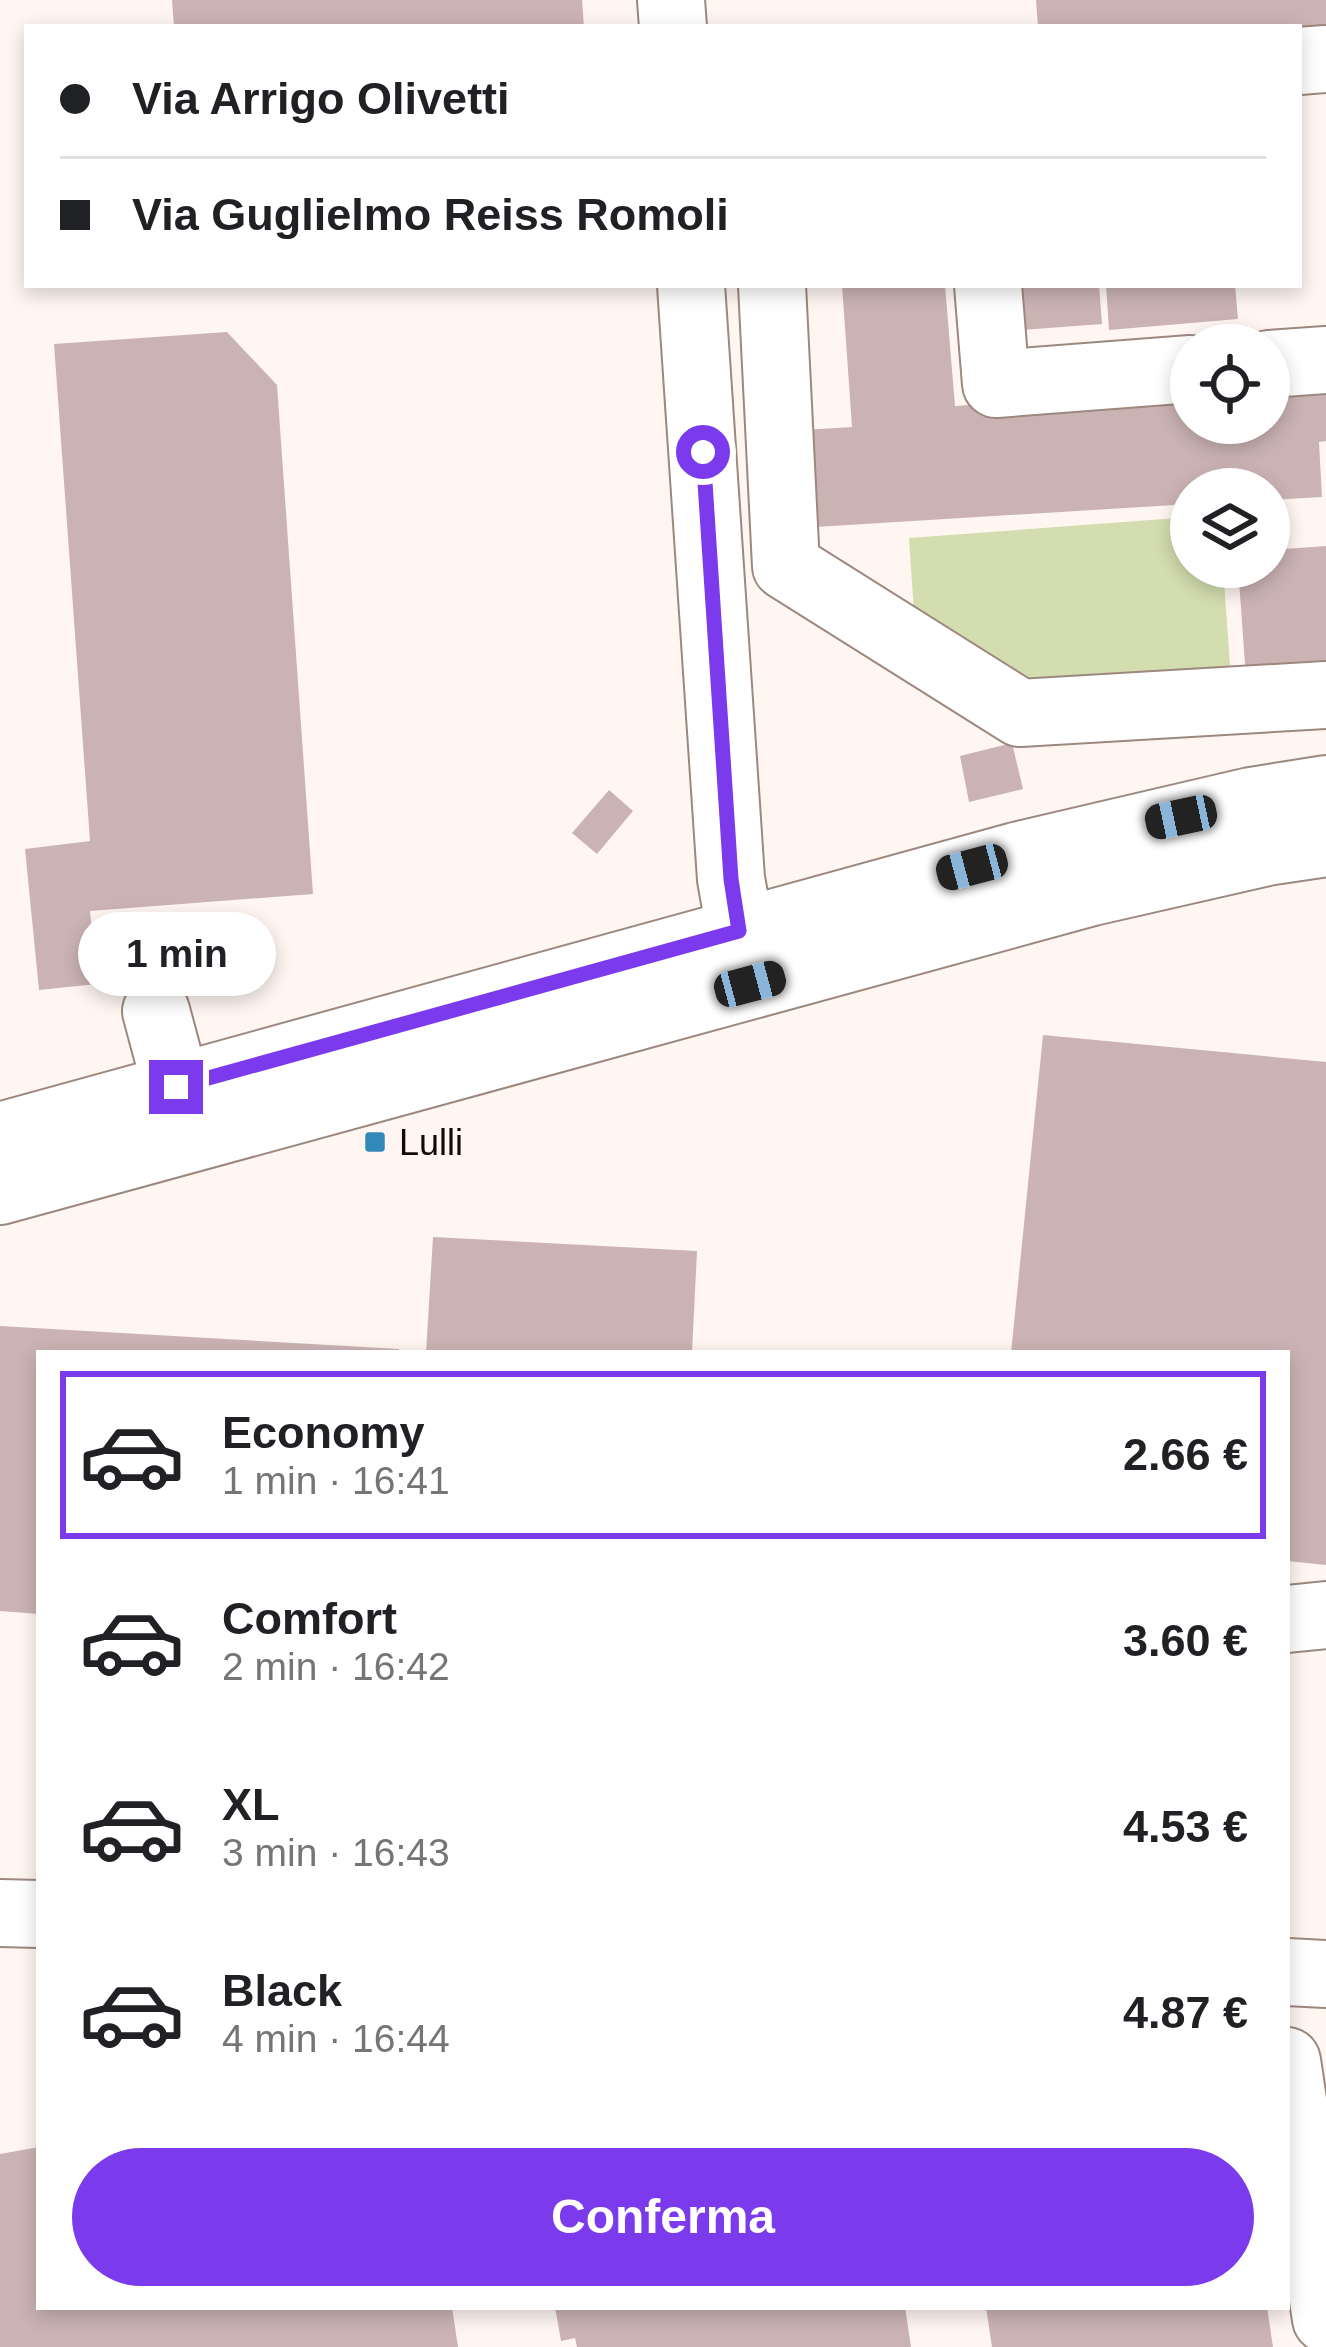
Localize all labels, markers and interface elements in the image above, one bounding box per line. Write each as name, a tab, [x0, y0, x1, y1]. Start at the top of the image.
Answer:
text: Via Arrigo Olivetti	[132, 73, 510, 124]
text: Via Guglielmo Reiss Romoli	[132, 189, 729, 240]
map controls	[1170, 324, 1290, 588]
button: locate	[1170, 324, 1290, 444]
route start	[676, 425, 730, 479]
button: layers	[1170, 468, 1290, 588]
car	[1142, 792, 1220, 842]
car	[933, 840, 1011, 894]
callout: 1 min	[77, 913, 275, 997]
text: 1 min	[126, 932, 228, 975]
car	[711, 957, 789, 1011]
route end	[149, 1060, 203, 1114]
place label: Lulli	[399, 1122, 463, 1163]
marker: Lulli	[362, 1129, 388, 1155]
icon: car	[78, 1401, 186, 1509]
text: Economy	[222, 1407, 425, 1458]
text: 2.66 €	[1123, 1429, 1248, 1480]
text: 1 min · 16:41	[222, 1459, 450, 1502]
icon: car	[78, 1587, 186, 1695]
text: Comfort	[222, 1593, 397, 1644]
text: 3.60 €	[1123, 1615, 1248, 1666]
text: 2 min · 16:42	[222, 1645, 450, 1688]
icon: car	[78, 1773, 186, 1881]
text: XL	[222, 1779, 280, 1830]
text: 4.53 €	[1123, 1801, 1248, 1852]
text: 3 min · 16:43	[222, 1831, 450, 1874]
icon: car	[78, 1959, 186, 2067]
text: Black	[222, 1965, 342, 2016]
text: 4.87 €	[1123, 1987, 1248, 2038]
text: 4 min · 16:44	[222, 2017, 450, 2060]
button: Conferma	[72, 2148, 1254, 2286]

